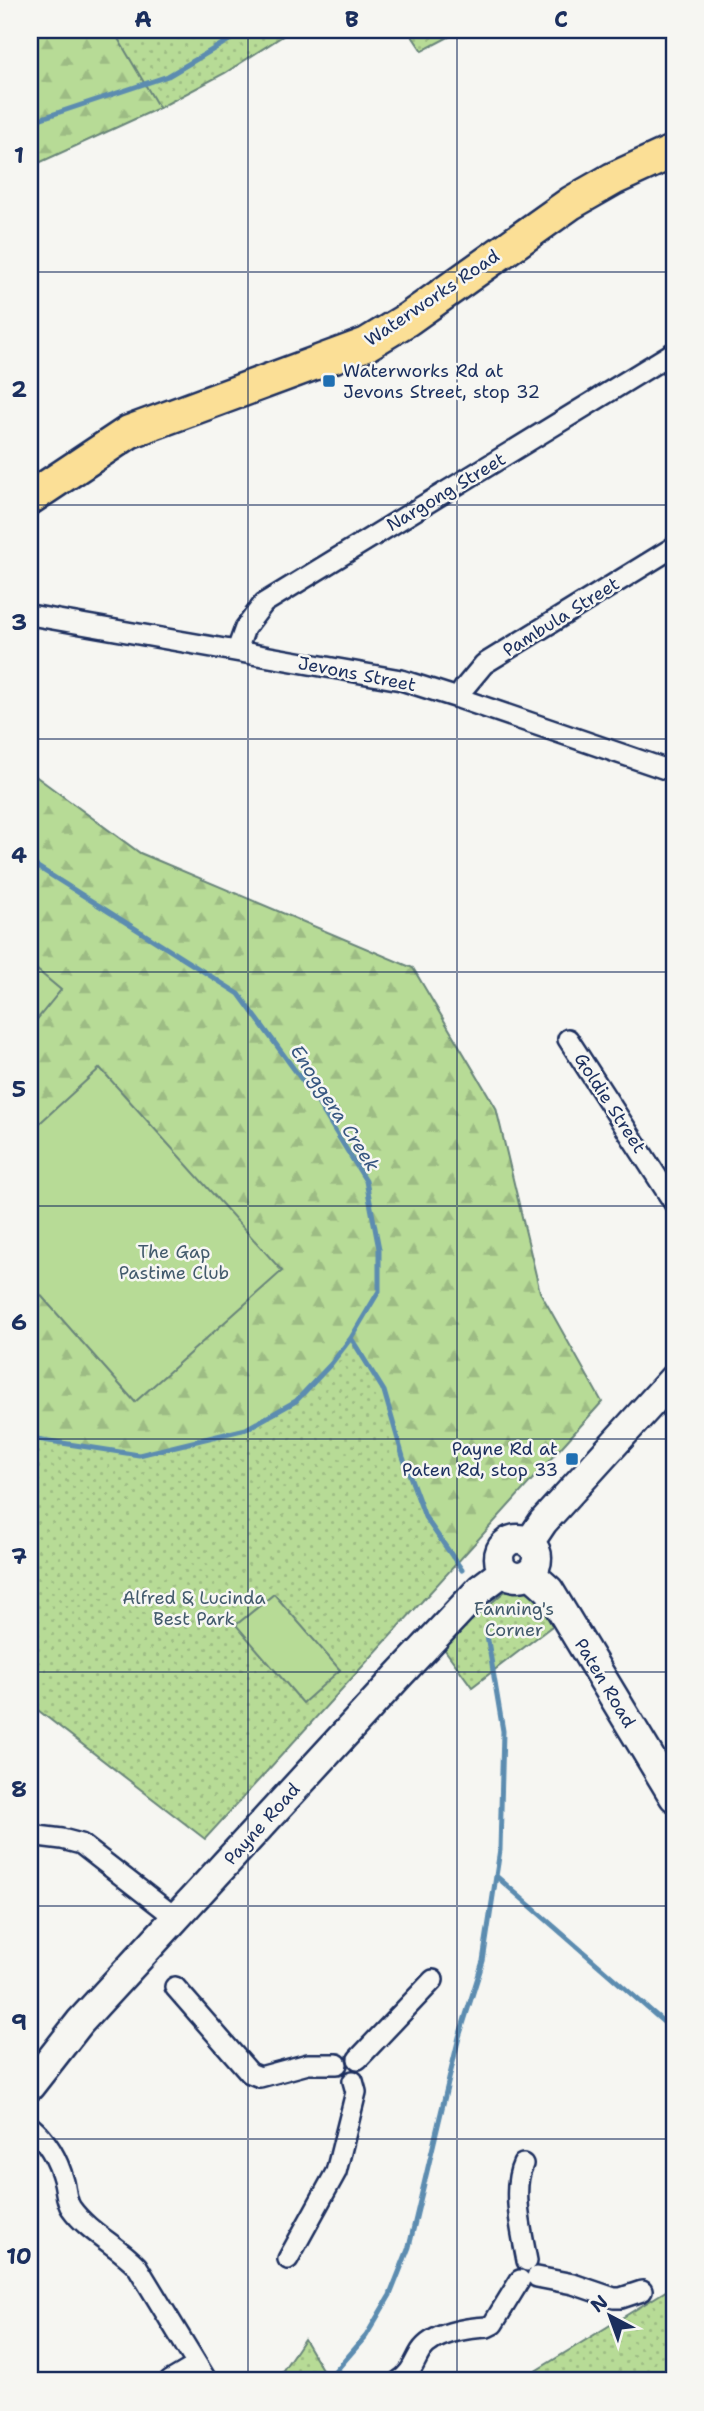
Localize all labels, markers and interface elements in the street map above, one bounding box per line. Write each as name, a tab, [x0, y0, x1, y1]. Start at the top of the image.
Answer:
text: A	[134, 4, 152, 34]
text: B	[345, 4, 359, 34]
text: C	[554, 4, 568, 34]
text: 1	[14, 140, 24, 170]
street label: Waterworks Road	[360, 244, 504, 352]
place label: Waterworks Rd at Jevons Street, stop 32	[343, 359, 540, 404]
marker: Waterworks Rd at Jevons Street, stop 32	[321, 373, 337, 389]
text: 2	[11, 374, 27, 404]
street label: Nargong Street	[382, 447, 510, 537]
street label: Pambula Street	[498, 571, 624, 662]
text: 3	[11, 607, 27, 637]
street label: Jevons Street	[296, 651, 418, 697]
text: 4	[11, 840, 27, 870]
water label: Enoggera Creek	[285, 1040, 385, 1176]
street label: Goldie Street	[569, 1048, 651, 1158]
text: 5	[12, 1074, 26, 1104]
park label: The Gap Pastime Club	[119, 1240, 229, 1285]
text: 6	[11, 1307, 27, 1337]
place label: Payne Rd at Paten Rd, stop 33	[402, 1437, 558, 1482]
marker: Payne Rd at Paten Rd, stop 33	[564, 1451, 580, 1467]
text: 7	[11, 1541, 27, 1571]
park label: Alfred & Lucinda Best Park	[122, 1586, 266, 1631]
park label: Fanning's Corner	[474, 1597, 554, 1642]
street label: Paten Road	[569, 1634, 641, 1732]
text: 8	[11, 1774, 27, 1804]
street label: Payne Road	[219, 1778, 305, 1870]
text: 9	[11, 2007, 27, 2037]
text: 10	[6, 2241, 32, 2271]
north arrow	[574, 2282, 644, 2352]
text: N	[585, 2289, 613, 2318]

